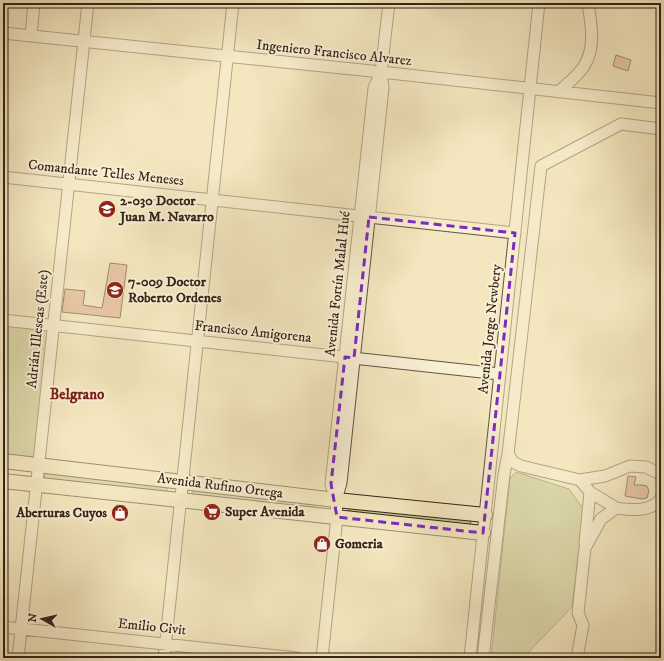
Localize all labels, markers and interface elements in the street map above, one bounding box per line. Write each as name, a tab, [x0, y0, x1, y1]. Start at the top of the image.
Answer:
street label: Ingeniero Francisco Alvarez	[255, 36, 413, 70]
street label: Comandante Telles Meneses	[27, 156, 185, 190]
place label: 2-030 Doctor Juan M. Navarro	[118, 192, 214, 226]
school or university icon: 2-030 Doctor Juan M. Navarro	[97, 199, 117, 219]
street label: Avenida Fortín Malal Hué	[321, 210, 355, 358]
street label: Avenida Jorge Newbery	[474, 263, 506, 395]
street label: Adrián Illescas (Este)	[23, 268, 53, 389]
place label: 7-009 Doctor Roberto Ordenes	[128, 273, 222, 307]
school or university icon: 7-009 Doctor Roberto Ordenes	[105, 280, 125, 300]
street label: Francisco Amigorena	[194, 317, 312, 347]
district label: Belgrano	[50, 385, 105, 404]
street label: Avenida Rufino Ortega	[156, 469, 284, 503]
supermarket icon: Super Avenida	[202, 502, 222, 522]
shop icon: Aberturas Cuyos	[110, 503, 130, 523]
place label: Super Avenida	[225, 503, 306, 521]
place label: Aberturas Cuyos	[15, 504, 107, 522]
shop icon: Gomeria	[312, 534, 332, 554]
place label: Gomeria	[335, 535, 384, 553]
north arrow	[22, 599, 62, 639]
text: N	[26, 612, 41, 623]
street label: Emilio Civit	[117, 614, 188, 640]

